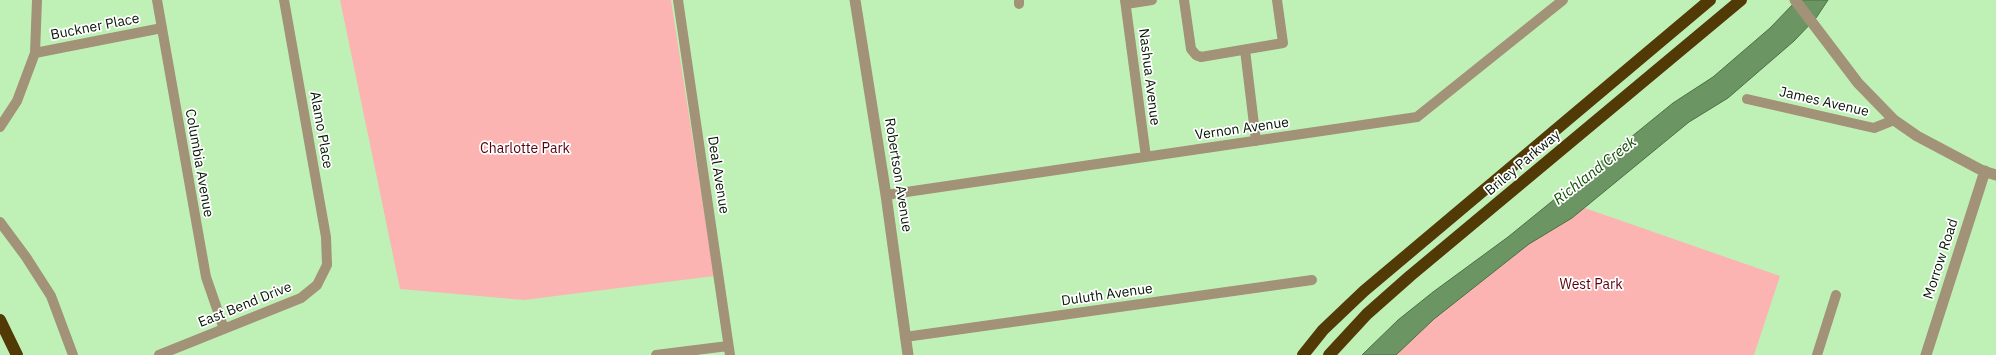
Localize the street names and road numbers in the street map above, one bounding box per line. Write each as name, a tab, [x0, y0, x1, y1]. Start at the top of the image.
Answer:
street label: Buckner Place	[49, 10, 141, 44]
street label: Nashua Avenue	[1135, 28, 1163, 126]
street label: James Avenue	[1778, 84, 1870, 120]
street label: Alamo Place	[306, 90, 336, 170]
street label: Columbia Avenue	[181, 108, 217, 218]
street label: Vernon Avenue	[1194, 114, 1290, 144]
street label: Robertson Avenue	[881, 117, 915, 233]
street label: Briley Parkway	[1482, 127, 1564, 199]
street label: Deal Avenue	[704, 135, 732, 215]
street label: Morrow Road	[1920, 217, 1962, 301]
street label: East Bend Drive	[196, 279, 294, 331]
street label: Duluth Avenue	[1060, 280, 1154, 310]

